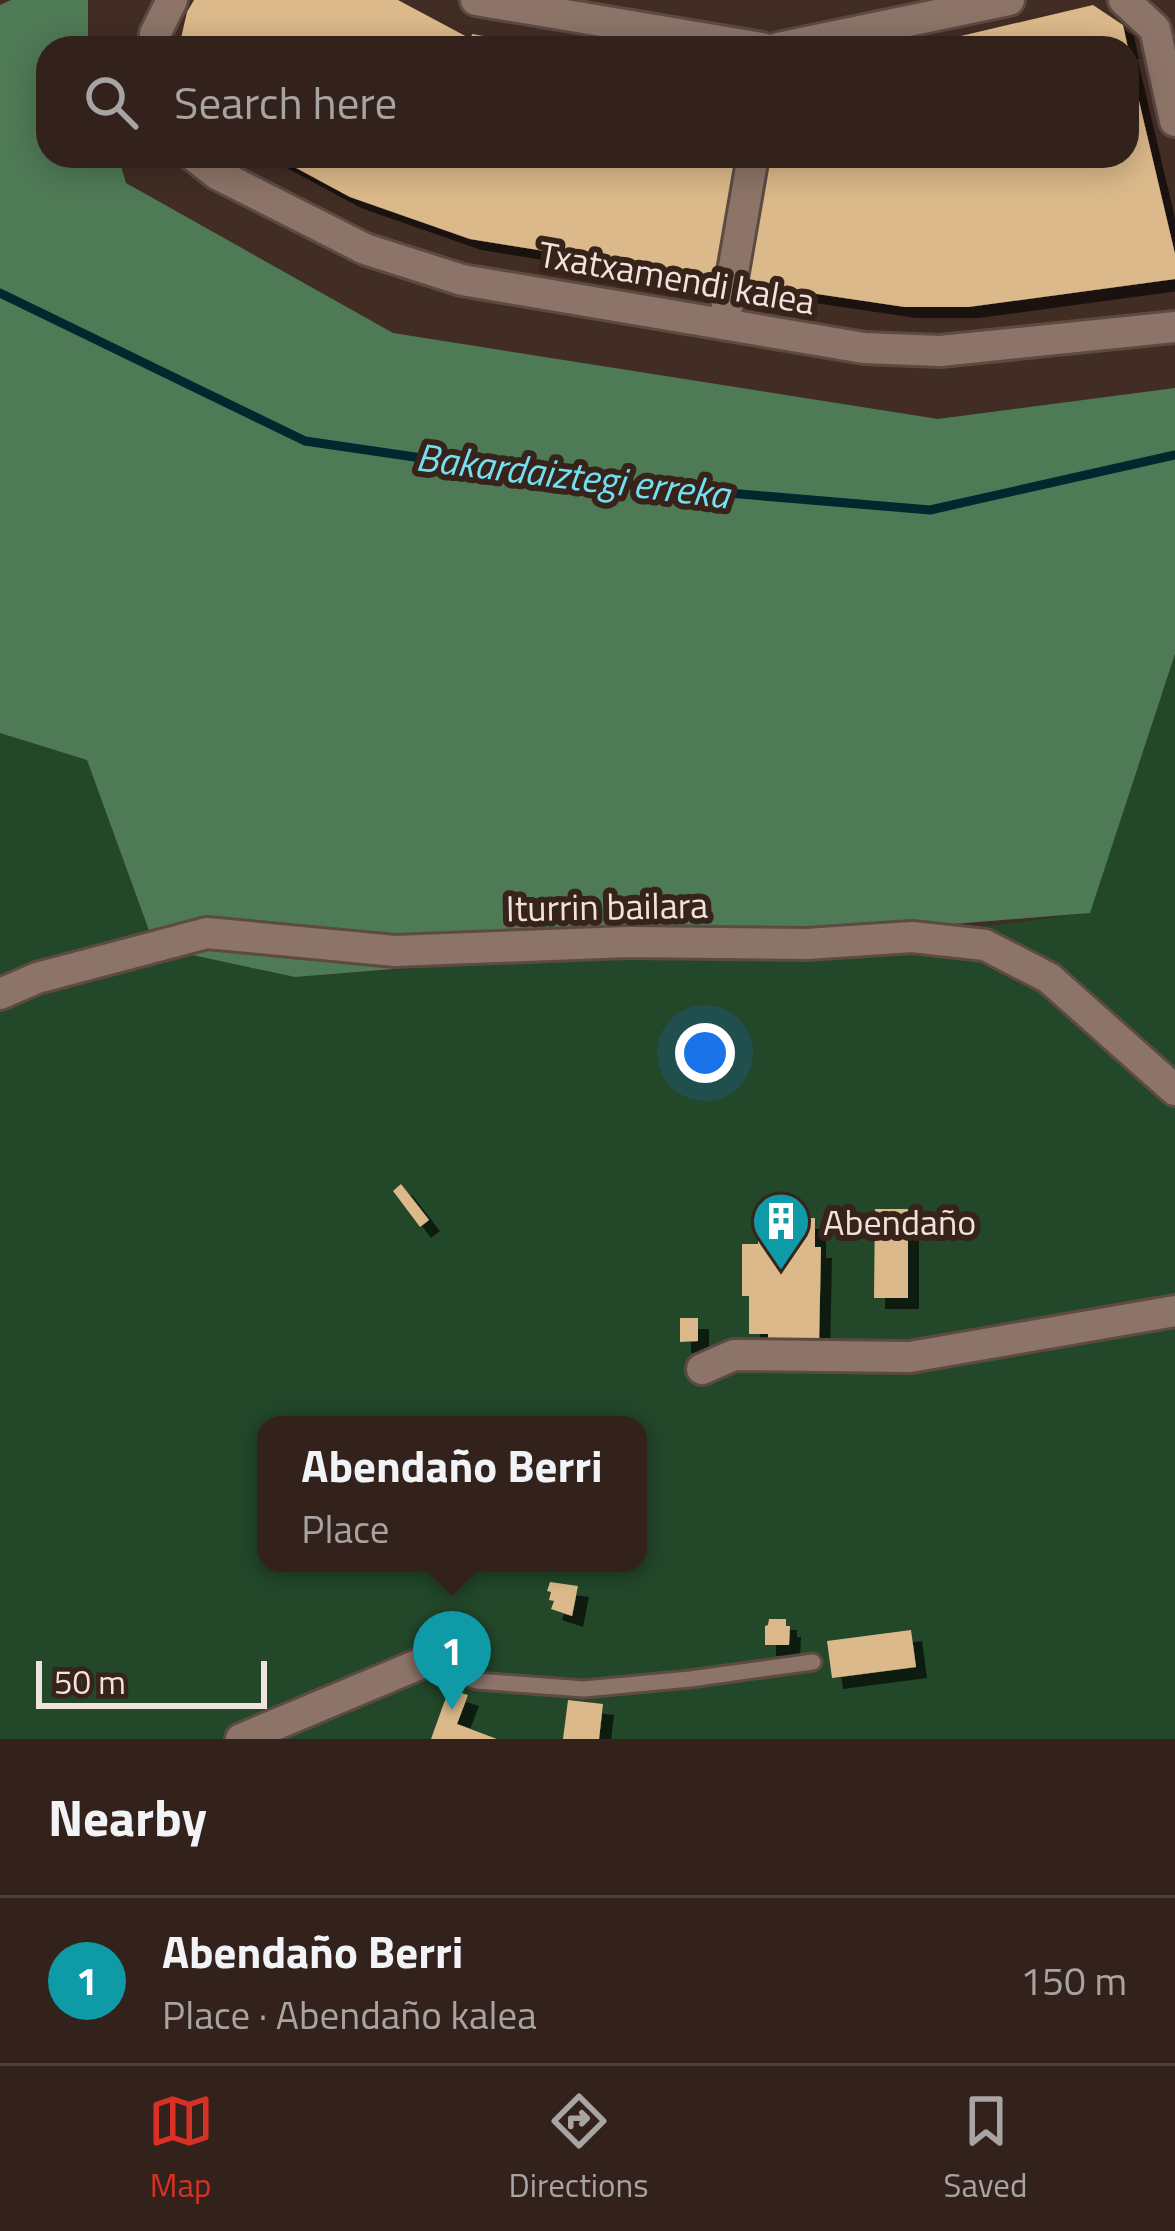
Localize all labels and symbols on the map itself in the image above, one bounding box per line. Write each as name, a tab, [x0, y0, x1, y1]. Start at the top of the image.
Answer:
street label: Txatxamendi kalea	[535, 226, 819, 328]
water label: Bakardaiztegi erreka	[413, 427, 736, 524]
street label: Iturrin bailara	[505, 877, 709, 935]
your location	[675, 1023, 735, 1083]
building icon: Abendaño	[750, 1190, 812, 1272]
place label: Abendaño	[823, 1194, 976, 1249]
pin: 1	[413, 1611, 491, 1710]
scale bar	[36, 1655, 267, 1708]

